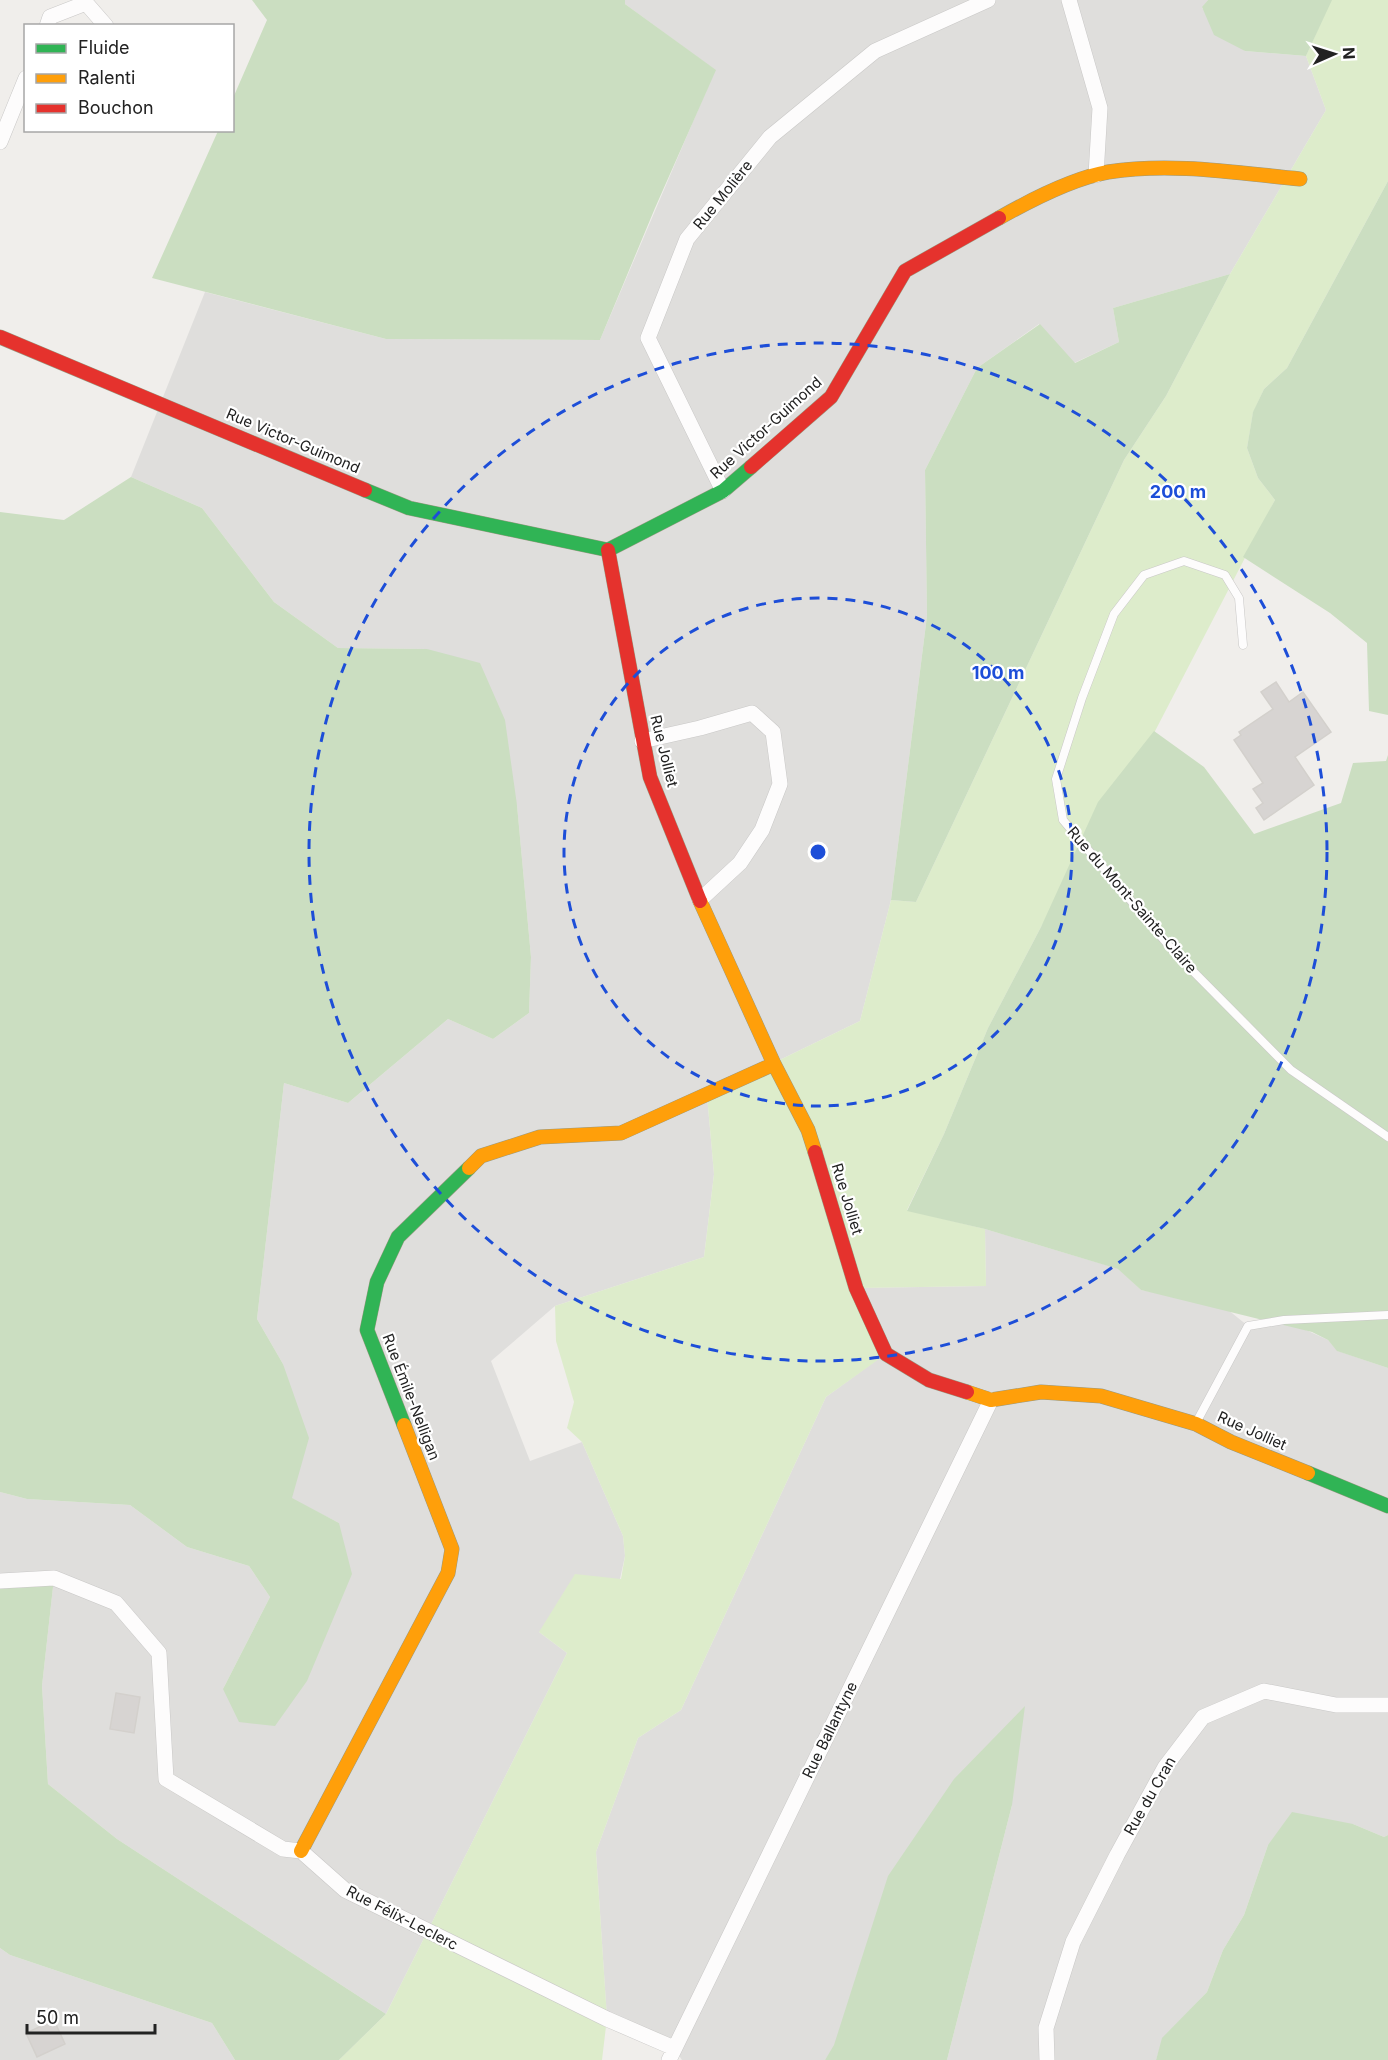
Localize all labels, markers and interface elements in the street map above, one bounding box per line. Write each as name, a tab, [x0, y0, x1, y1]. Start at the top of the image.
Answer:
legend	[24, 24, 234, 132]
north arrow	[1304, 24, 1364, 84]
text: Fluide	[78, 37, 130, 58]
text: N	[1339, 47, 1359, 60]
text: Ralenti	[78, 67, 135, 88]
text: Bouchon	[78, 97, 154, 118]
street label: Rue Molière	[689, 156, 756, 233]
street label: Rue Victor-Guimond	[706, 373, 825, 483]
street label: Rue Victor-Guimond	[223, 404, 363, 477]
text: 200 m	[1150, 481, 1206, 502]
text: 100 m	[972, 662, 1024, 683]
street label: Rue Jolliet	[646, 713, 683, 789]
street label: Rue du Mont-Sainte-Claire	[1063, 822, 1201, 977]
centre of rings	[808, 842, 828, 862]
street label: Rue Jolliet	[828, 1161, 867, 1237]
street label: Rue Émile-Nelligan	[379, 1331, 444, 1463]
street label: Rue Jolliet	[1215, 1407, 1290, 1454]
street label: Rue Ballantyne	[798, 1678, 861, 1781]
street label: Rue du Cran	[1119, 1753, 1180, 1838]
street label: Rue Félix-Leclerc	[343, 1881, 461, 1954]
scale bar	[27, 1997, 154, 2035]
text: 50 m	[36, 2007, 79, 2028]

